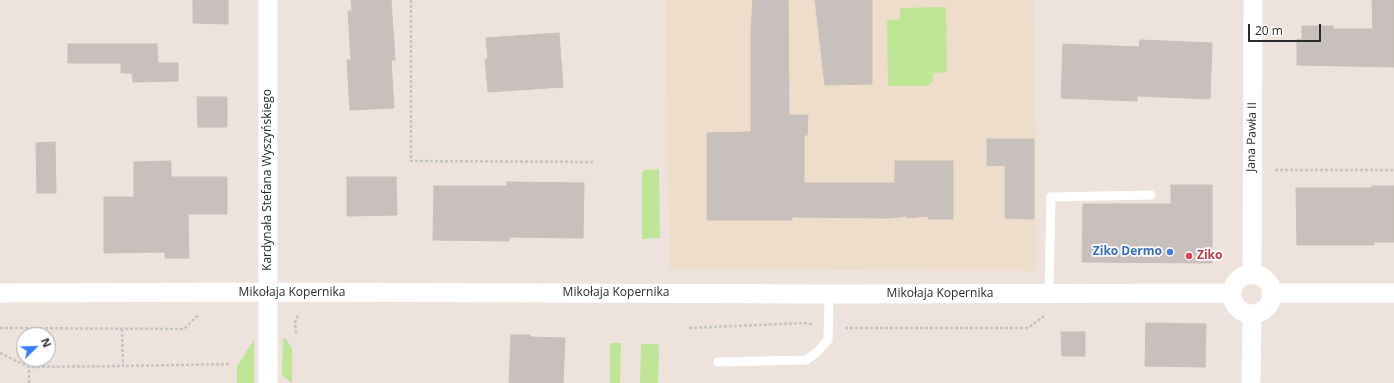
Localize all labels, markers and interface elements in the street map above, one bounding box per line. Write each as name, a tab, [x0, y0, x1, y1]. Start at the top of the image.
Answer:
scale bar	[1250, 16, 1323, 42]
text: 20 m	[1255, 22, 1283, 39]
street label: Kardynała Stefana Wyszyńskiego	[261, 89, 275, 271]
street label: Jana Pawła II	[1244, 102, 1260, 172]
place label: Ziko Dermo	[1093, 245, 1162, 259]
marker: Ziko Dermo	[1165, 247, 1175, 257]
place label: Ziko	[1197, 249, 1222, 263]
marker: Ziko	[1184, 251, 1194, 261]
street label: Mikołaja Kopernika	[239, 286, 345, 300]
street label: Mikołaja Kopernika	[563, 286, 669, 300]
street label: Mikołaja Kopernika	[887, 287, 993, 301]
north arrow	[16, 327, 56, 367]
text: N	[38, 335, 55, 350]

